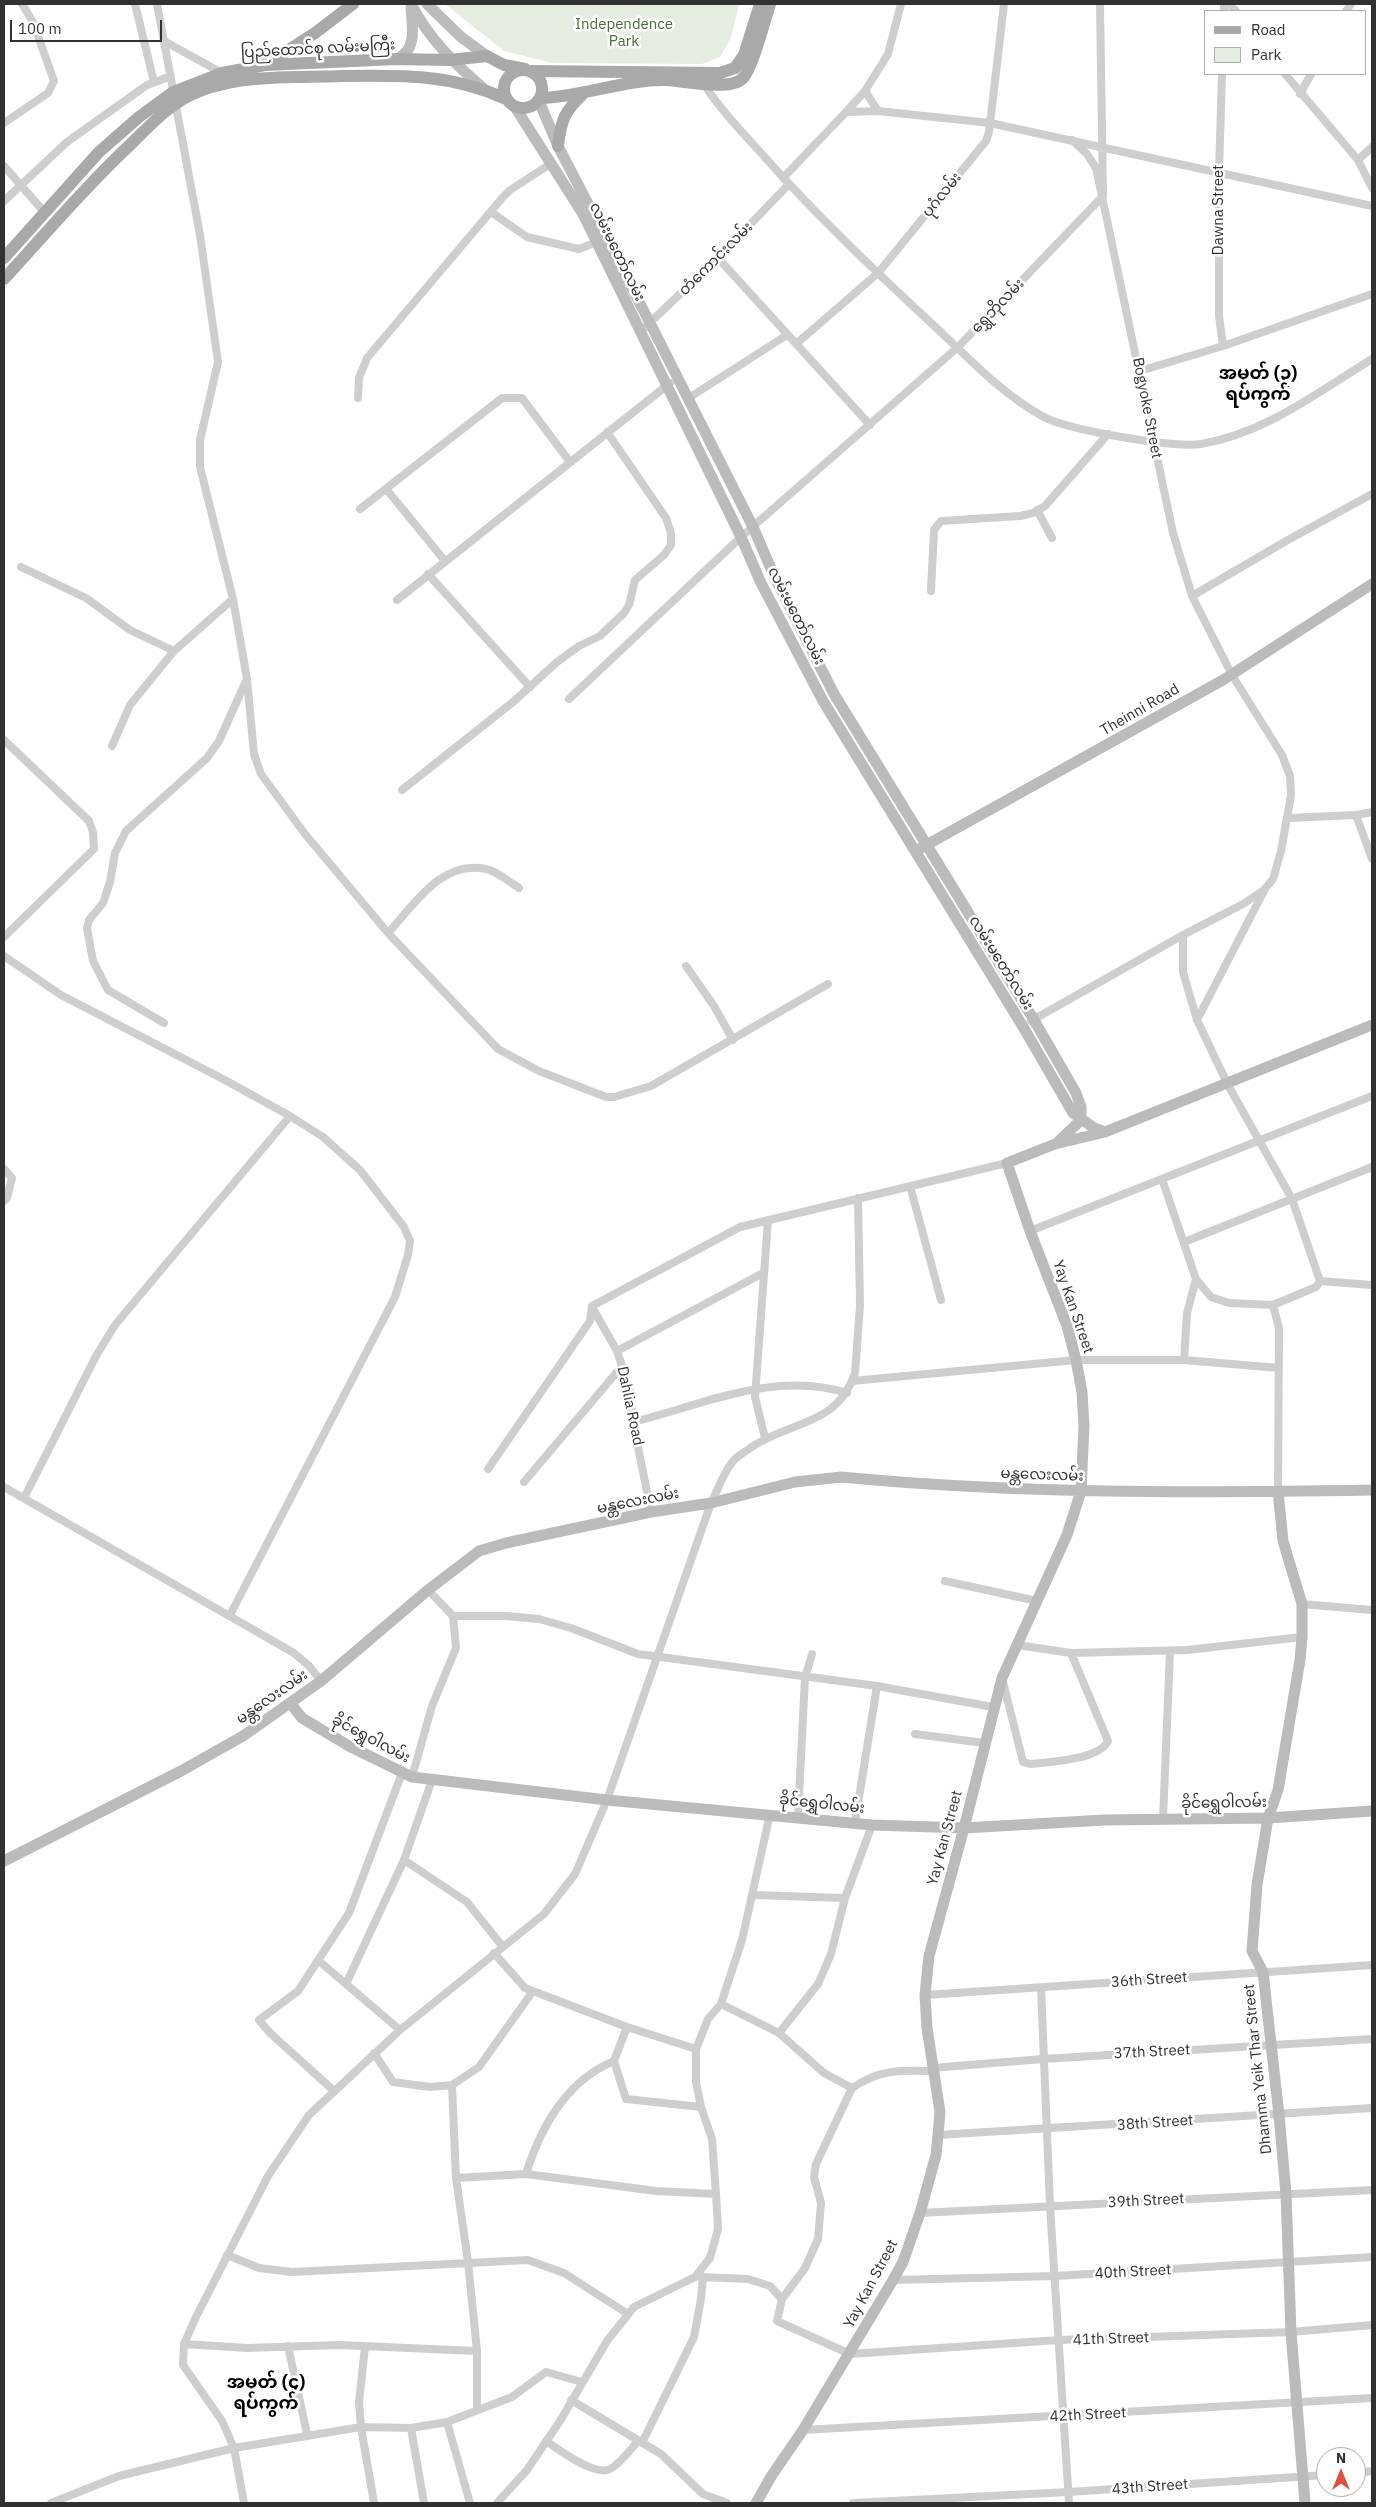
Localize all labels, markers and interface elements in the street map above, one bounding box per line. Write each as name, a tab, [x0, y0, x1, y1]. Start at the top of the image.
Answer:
scale bar	[12, 10, 165, 42]
legend	[1204, 10, 1366, 75]
park label: Independence Park	[575, 16, 673, 51]
text: 100 m	[18, 19, 62, 38]
text: Road	[1251, 20, 1286, 39]
street label: ပြည်ထောင်စု လမ်းမကြီး	[240, 36, 396, 62]
text: Park	[1251, 45, 1281, 64]
street label: Dawna Street	[1210, 165, 1228, 255]
street label: ပုဂံလမ်း	[919, 169, 965, 221]
street label: လမ်းမတော်လမ်း	[585, 200, 649, 304]
street label: တံကောင်းလမ်း	[675, 218, 757, 300]
street label: ရွှေဘိုလမ်း	[968, 275, 1028, 337]
street label: Bogyoke Street	[1128, 356, 1166, 460]
district label: အမှတ် (၃) ရပ်ကွက်	[1219, 363, 1297, 406]
street label: လမ်းမတော်လမ်း	[764, 564, 828, 668]
street label: Theinni Road	[1097, 680, 1183, 740]
street label: လမ်းမတော်လမ်း	[965, 913, 1037, 1013]
street label: Yay Kan Street	[1049, 1258, 1097, 1356]
street label: Dahlia Road	[613, 1365, 647, 1447]
street label: မန္တလေးလမ်း	[1000, 1465, 1084, 1485]
street label: မန္တလေးလမ်း	[595, 1484, 681, 1518]
street label: မန္တလေးလမ်း	[233, 1666, 311, 1728]
street label: ခိုင်ရွှေဝါလမ်း	[329, 1711, 413, 1767]
street label: Yay Kan Street	[924, 1789, 966, 1887]
street label: ခိုင်ရွှေဝါလမ်း	[778, 1791, 866, 1817]
street label: ခိုင်ရွှေဝါလမ်း	[1181, 1793, 1267, 1813]
street label: 36th Street	[1110, 1968, 1188, 1992]
street label: Dhamma Yeik Thar Street	[1240, 1983, 1276, 2155]
street label: 37th Street	[1113, 2041, 1191, 2063]
street label: 38th Street	[1116, 2111, 1194, 2135]
street label: 39th Street	[1107, 2190, 1185, 2212]
street label: Yay Kan Street	[840, 2237, 902, 2331]
street label: 40th Street	[1094, 2261, 1172, 2283]
street label: 41th Street	[1072, 2329, 1150, 2349]
district label: အမှတ် (၄) ရပ်ကွက်	[227, 2372, 305, 2414]
street label: 42th Street	[1049, 2404, 1127, 2426]
north arrow	[1316, 2447, 1366, 2497]
text: N	[1336, 2449, 1346, 2467]
street label: 43th Street	[1111, 2475, 1189, 2499]

